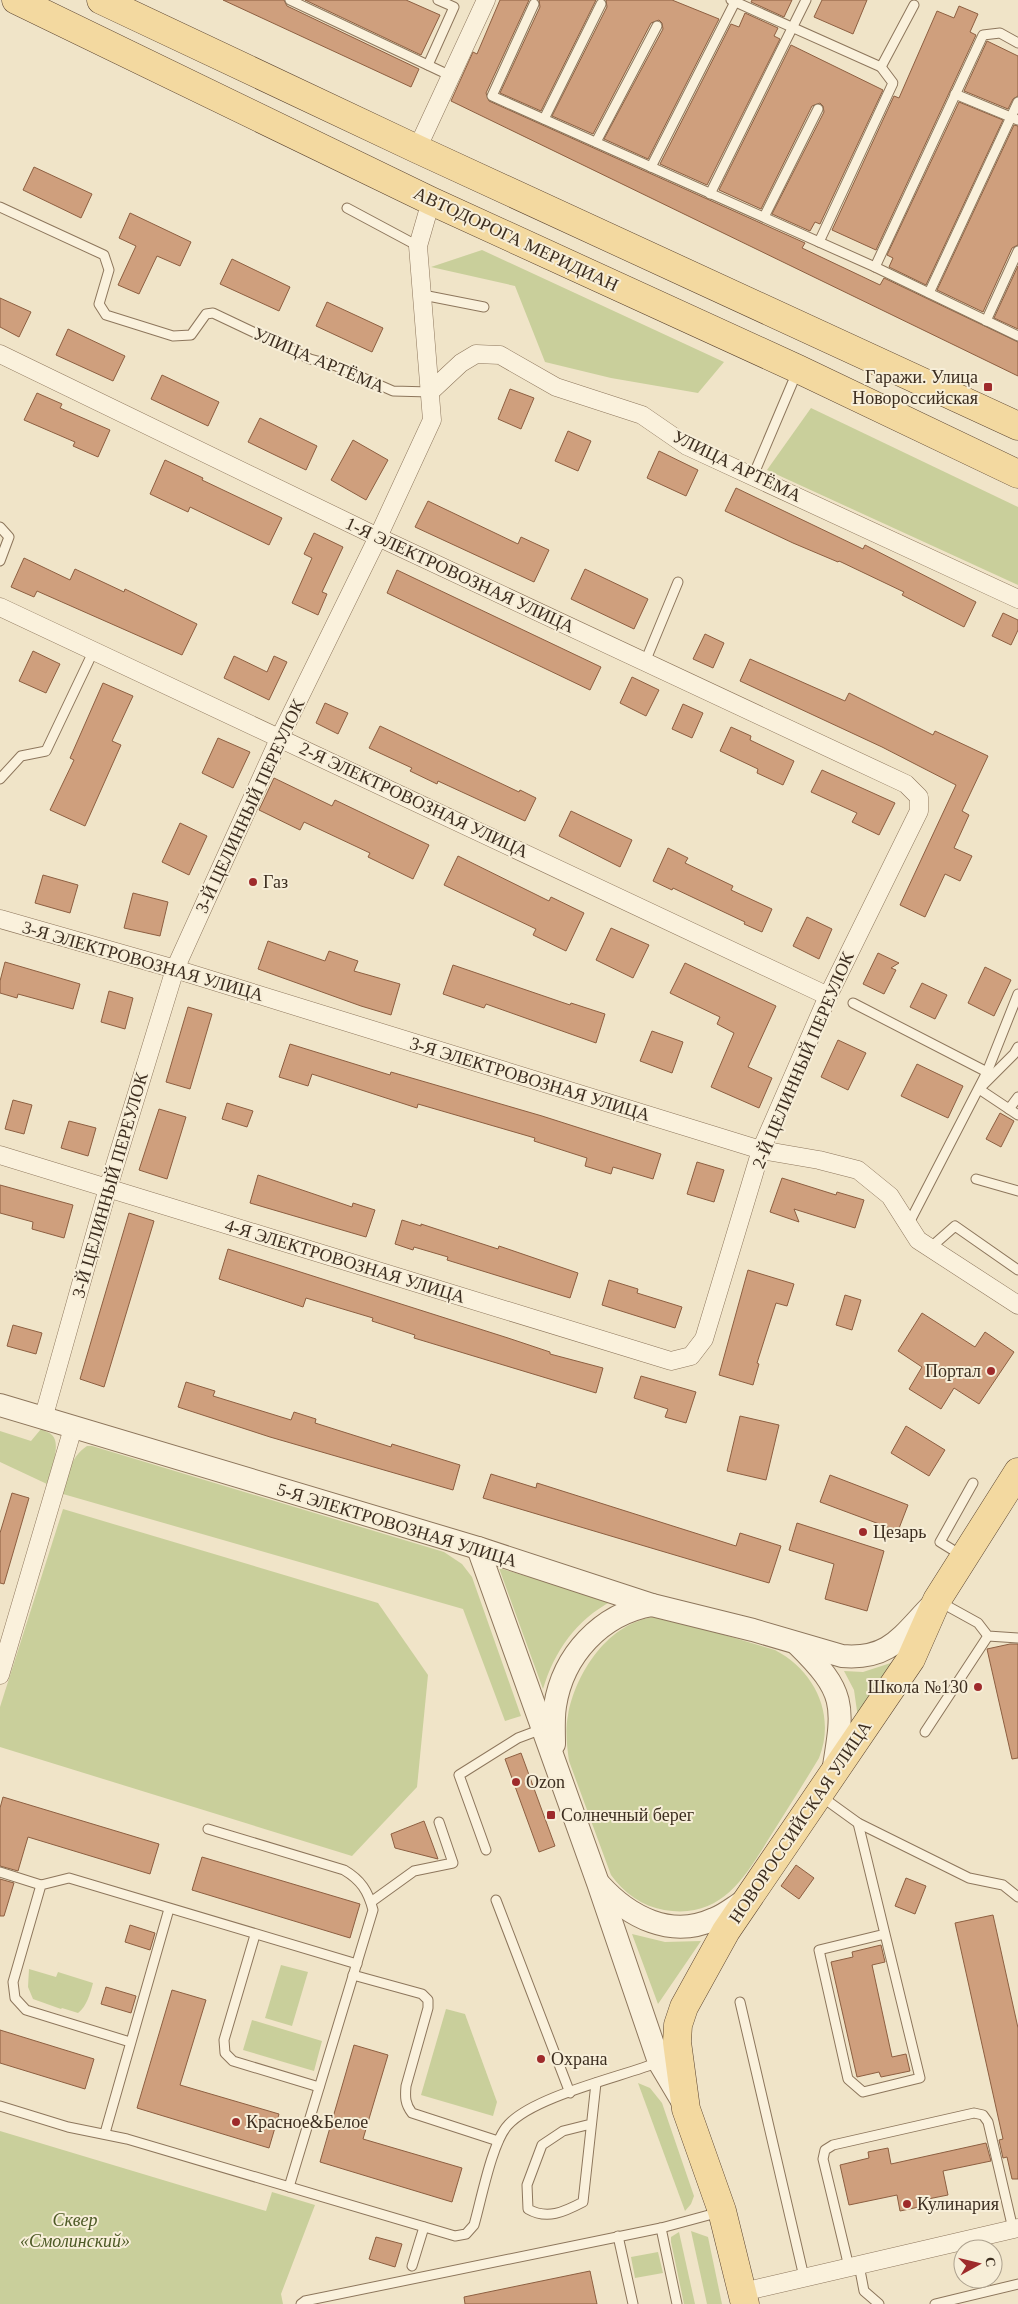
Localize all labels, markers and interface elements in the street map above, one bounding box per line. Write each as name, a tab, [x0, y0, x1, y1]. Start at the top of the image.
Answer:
street label: АВТОДОРОГА МЕРИДИАН	[411, 183, 621, 295]
street label: УЛИЦА АРТЁМА	[250, 323, 388, 397]
place label: Гаражи. Улица Новороссийская	[852, 367, 978, 408]
marker: Гаражи. Улица Новороссийская	[982, 381, 994, 393]
street label: УЛИЦА АРТЁМА	[669, 426, 805, 506]
street label: 1-Я ЭЛЕКТРОВОЗНАЯ УЛИЦА	[342, 513, 578, 637]
street label: 3-Й ЦЕЛИННЫЙ ПЕРЕУЛОК	[192, 695, 309, 916]
street label: 2-Я ЭЛЕКТРОВОЗНАЯ УЛИЦА	[296, 738, 532, 862]
place label: Газ	[263, 872, 288, 892]
marker: Газ	[247, 876, 259, 888]
street label: 3-Я ЭЛЕКТРОВОЗНАЯ УЛИЦА	[20, 917, 266, 1005]
street label: 2-Й ЦЕЛИННЫЙ ПЕРЕУЛОК	[748, 948, 858, 1171]
street label: 3-Я ЭЛЕКТРОВОЗНАЯ УЛИЦА	[407, 1033, 653, 1125]
street label: 3-Й ЦЕЛИННЫЙ ПЕРЕУЛОК	[68, 1069, 152, 1300]
street label: 4-Я ЭЛЕКТРОВОЗНАЯ УЛИЦА	[222, 1215, 468, 1307]
place label: Портал	[925, 1361, 981, 1381]
marker: Портал	[985, 1365, 997, 1377]
street label: 5-Я ЭЛЕКТРОВОЗНАЯ УЛИЦА	[274, 1479, 520, 1571]
place label: Цезарь	[873, 1522, 927, 1542]
marker: Цезарь	[857, 1526, 869, 1538]
place label: Школа №130	[868, 1677, 968, 1697]
marker: Школа №130	[972, 1681, 984, 1693]
street label: НОВОРОССИЙСКАЯ УЛИЦА	[725, 1717, 875, 1927]
place label: Ozon	[526, 1772, 565, 1792]
marker: Ozon	[510, 1776, 522, 1788]
place label: Солнечный берег	[561, 1805, 694, 1825]
marker: Солнечный берег	[545, 1809, 557, 1821]
place label: Охрана	[551, 2049, 608, 2069]
marker: Охрана	[535, 2053, 547, 2065]
place label: Красное&Белое	[246, 2112, 368, 2132]
marker: Красное&Белое	[230, 2116, 242, 2128]
place label: Кулинария	[917, 2194, 999, 2214]
marker: Кулинария	[901, 2198, 913, 2210]
park label: Сквер «Смолинский»	[20, 2210, 130, 2251]
north arrow	[953, 2239, 1003, 2289]
text: С	[982, 2256, 999, 2268]

